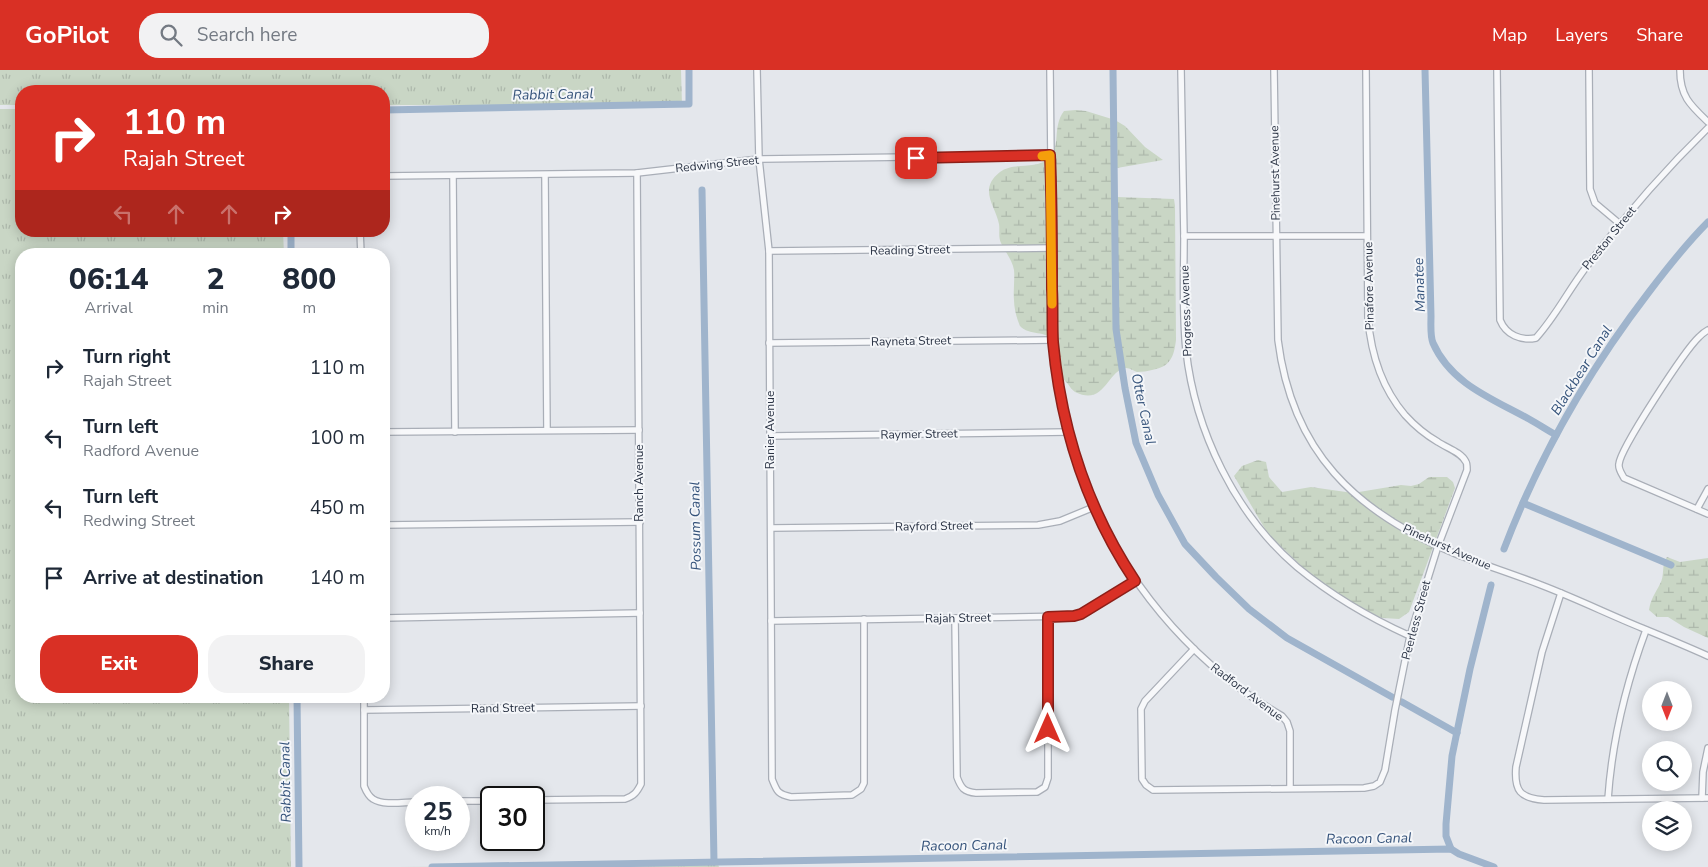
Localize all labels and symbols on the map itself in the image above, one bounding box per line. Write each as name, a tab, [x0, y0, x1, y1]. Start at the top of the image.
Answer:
water label: Rabbit Canal	[512, 84, 594, 105]
street label: Pinehurst Avenue	[1266, 125, 1284, 221]
pin	[895, 137, 937, 179]
street label: Redwing Street	[674, 152, 760, 176]
street label: Preston Street	[1578, 202, 1640, 273]
street label: Reading Street	[870, 241, 951, 259]
street label: Pinafore Avenue	[1360, 242, 1378, 330]
water label: Manatee	[1409, 257, 1430, 313]
street label: Progress Avenue	[1176, 265, 1196, 357]
water label: Blackbear Canal	[1546, 322, 1617, 419]
street label: Rayneta Street	[871, 332, 952, 350]
water label: Otter Canal	[1127, 372, 1160, 447]
street label: Ranier Avenue	[762, 391, 778, 469]
street label: Raymer Street	[880, 425, 959, 443]
street label: Ranch Avenue	[631, 444, 647, 522]
water label: Possum Canal	[685, 481, 706, 571]
street label: Rayford Street	[895, 517, 974, 535]
street label: Pinehurst Avenue	[1400, 520, 1494, 574]
street label: Peerless Street	[1398, 578, 1434, 661]
street label: Rajah Street	[925, 609, 992, 627]
street label: Radford Avenue	[1207, 659, 1287, 725]
north arrow	[1642, 681, 1692, 731]
street label: Rand Street	[471, 699, 536, 717]
position arrow	[1021, 702, 1073, 754]
water label: Rabbit Canal	[275, 741, 296, 823]
speed limit sign: 30	[480, 786, 545, 851]
water label: Racoon Canal	[1326, 828, 1412, 849]
water label: Racoon Canal	[921, 835, 1007, 856]

